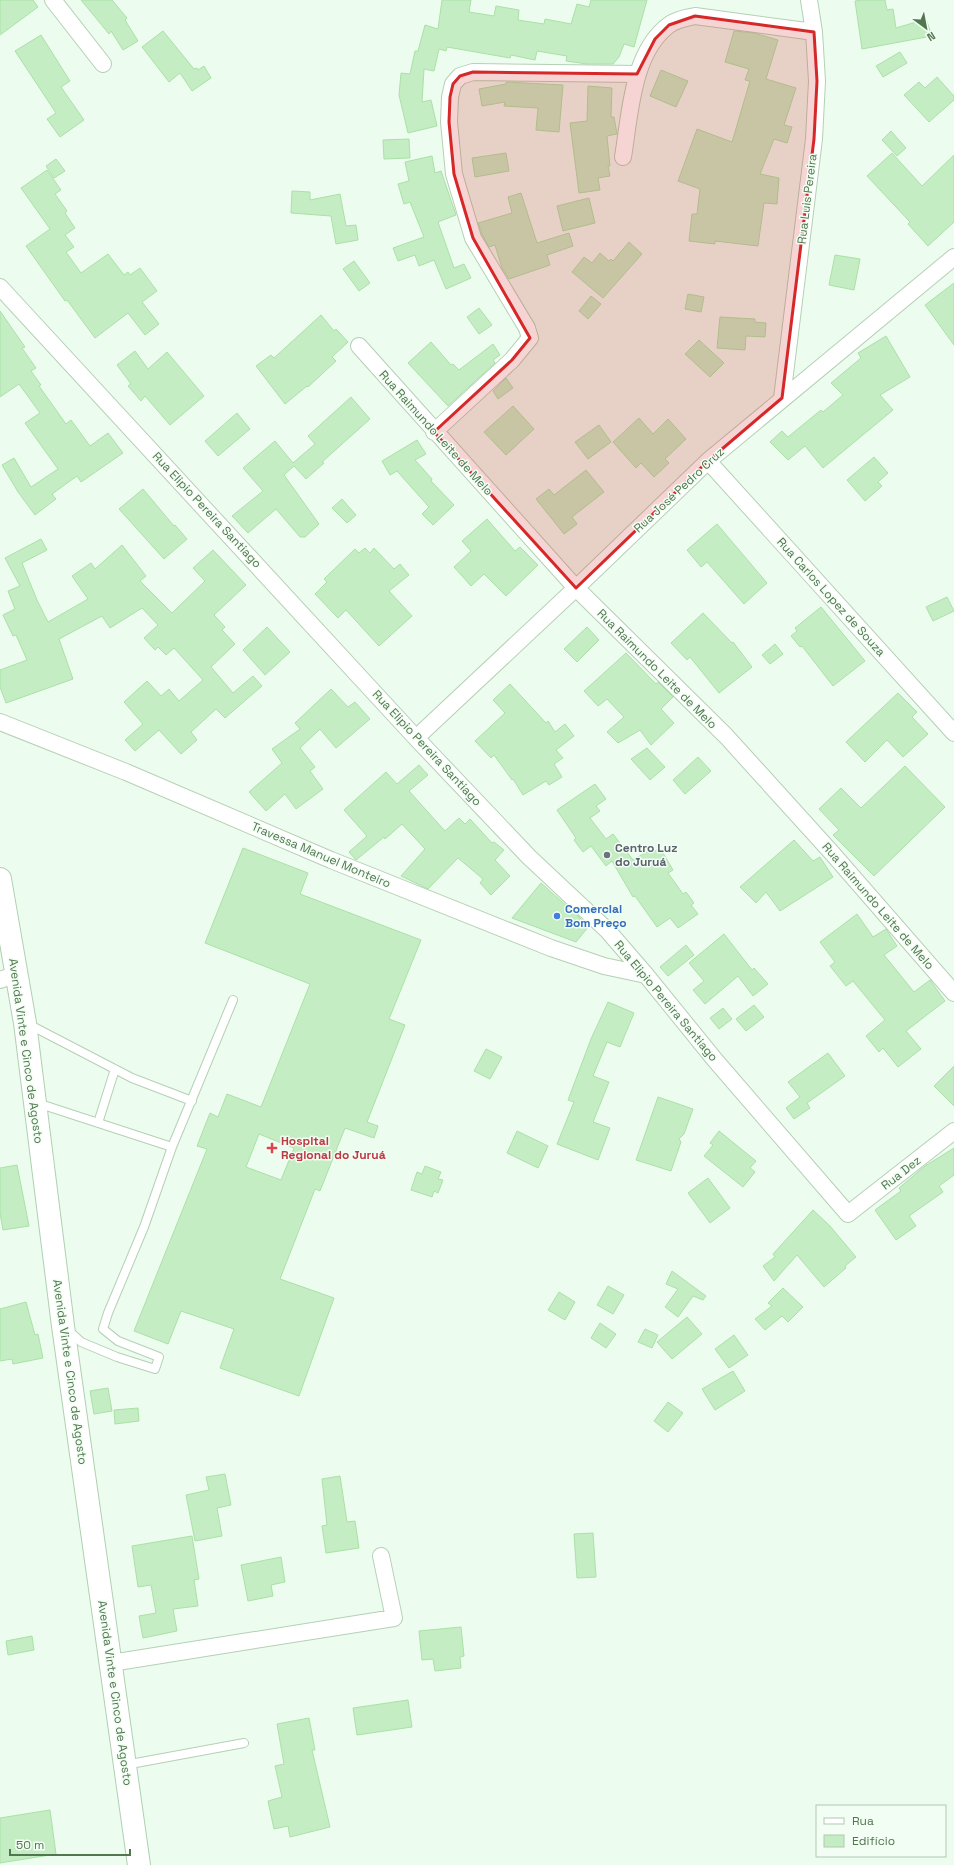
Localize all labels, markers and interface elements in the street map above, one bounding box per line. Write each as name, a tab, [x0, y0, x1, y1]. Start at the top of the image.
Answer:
north arrow	[906, 8, 946, 48]
text: N	[924, 29, 938, 44]
street label: Rua Luis Pereira	[794, 153, 820, 245]
street label: Rua Raimundo Leite de Melo	[375, 367, 497, 499]
street label: Rua José Pedro Cruz	[630, 444, 728, 536]
street label: Rua Elipio Pereira Santiago	[149, 449, 265, 571]
street label: Rua Carlos Lopez de Souza	[773, 534, 889, 660]
street label: Rua Raimundo Leite de Melo	[594, 606, 720, 732]
street label: Rua Elipio Pereira Santiago	[369, 687, 485, 809]
street label: Travessa Manuel Monteiro	[249, 818, 393, 892]
street label: Rua Raimundo Leite de Melo	[818, 839, 938, 973]
place label: Centro Luz do Juruá	[615, 840, 677, 870]
marker: Centro Luz do Juruá	[602, 850, 612, 860]
place label: Comercial Bom Preço	[565, 901, 627, 931]
marker: Comercial Bom Preço	[552, 911, 562, 921]
street label: Rua Elipio Pereira Santiago	[611, 937, 721, 1065]
street label: Avenida Vinte e Cinco de Agosto	[5, 957, 47, 1145]
place label: Hospital Regional do Juruá	[281, 1133, 386, 1163]
marker: Hospital Regional do Juruá	[266, 1142, 278, 1154]
street label: Rua Dez	[878, 1153, 924, 1193]
street label: Avenida Vinte e Cinco de Agosto	[49, 1278, 91, 1466]
street label: Avenida Vinte e Cinco de Agosto	[94, 1599, 136, 1787]
legend	[816, 1805, 946, 1857]
text: Rua	[852, 1813, 874, 1829]
scale bar	[10, 1831, 130, 1857]
text: Edifício	[852, 1833, 895, 1849]
text: 50 m	[16, 1837, 44, 1853]

